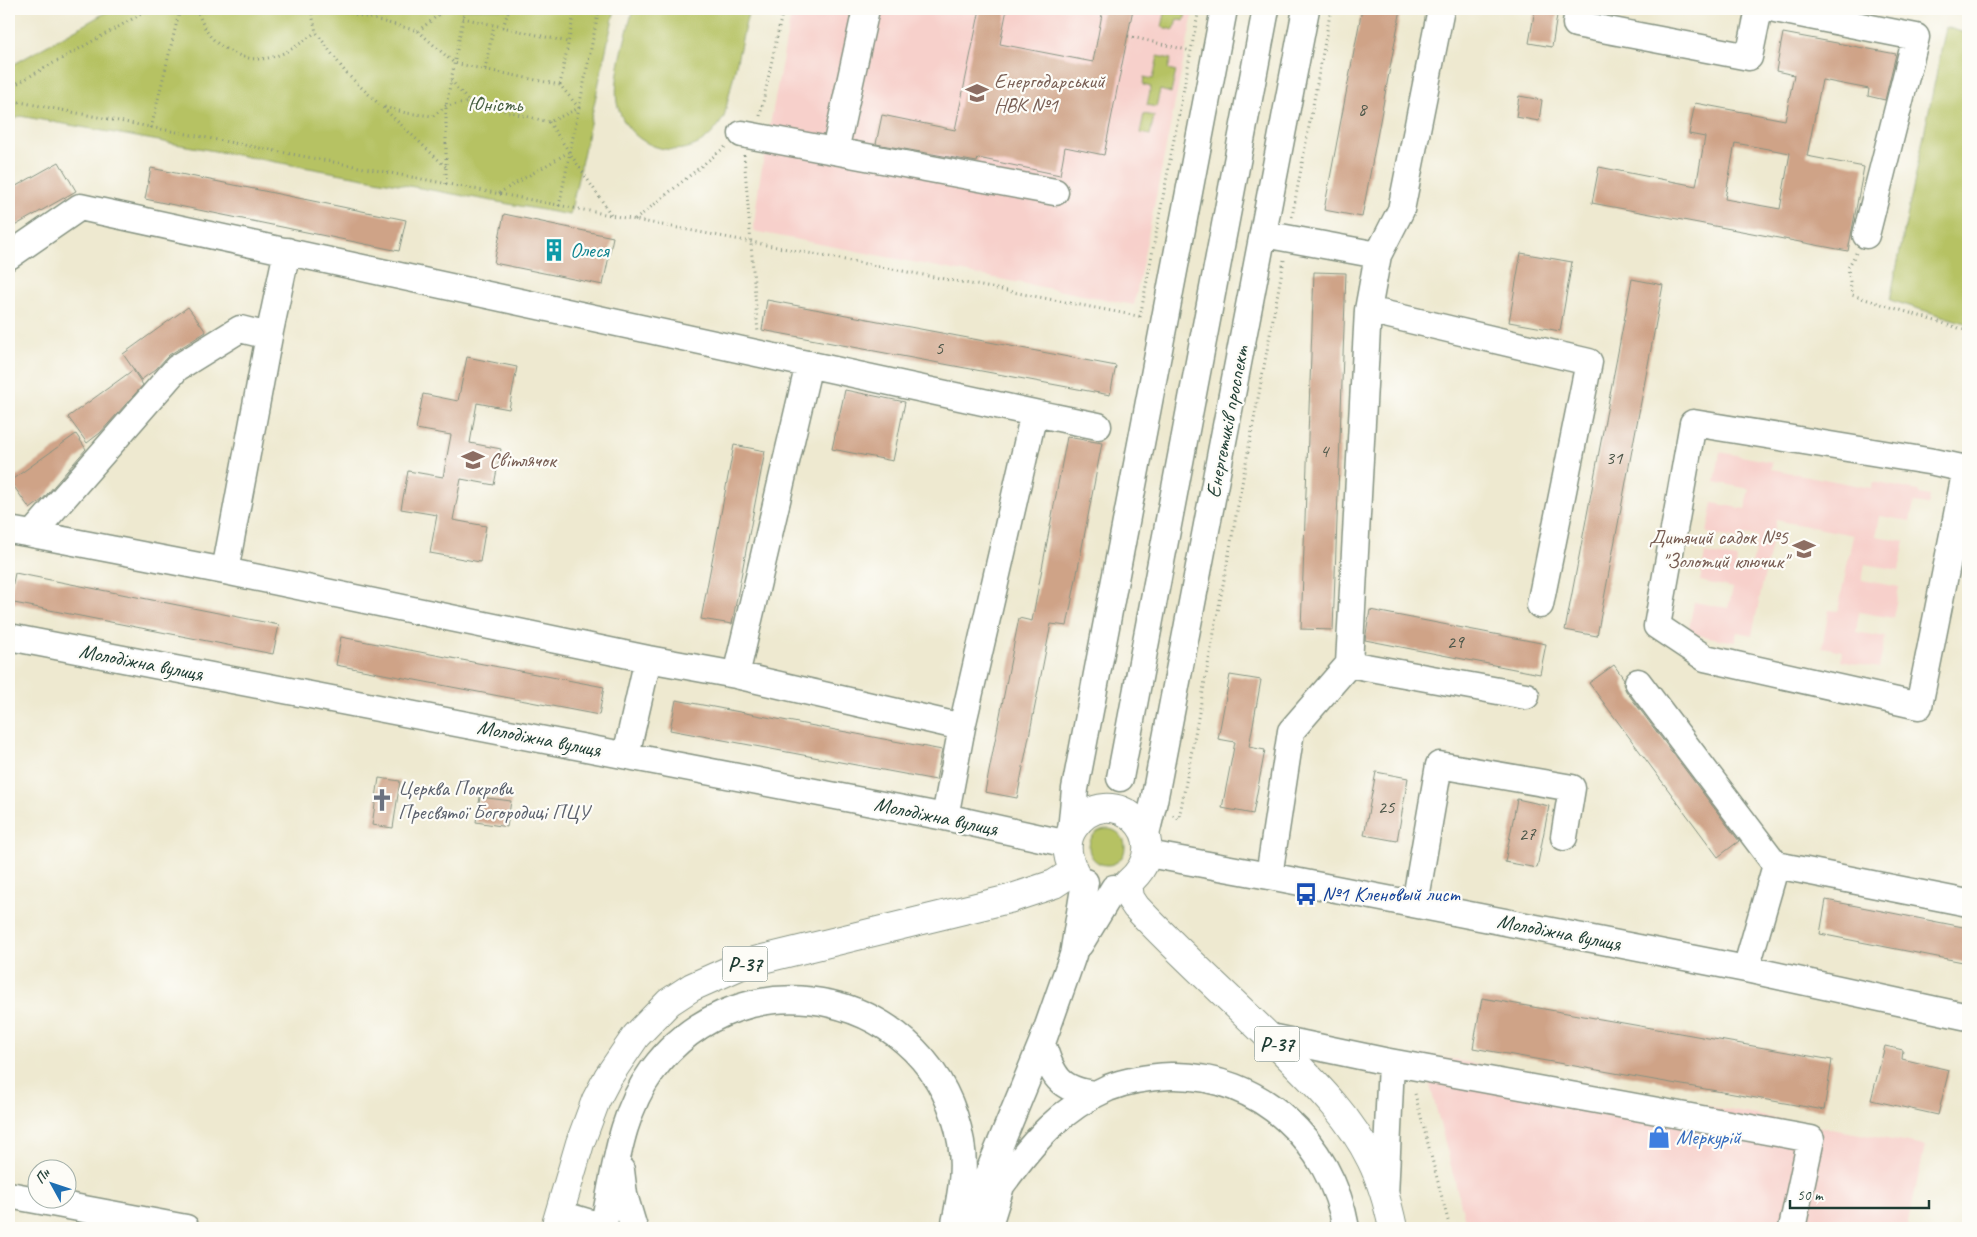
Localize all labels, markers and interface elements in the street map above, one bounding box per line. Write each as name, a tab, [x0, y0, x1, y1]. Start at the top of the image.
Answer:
place label: Енергодарський НВК №1	[994, 68, 1106, 118]
school or university icon: Енергодарський НВК №1	[964, 80, 990, 106]
park label: Юність	[468, 91, 524, 117]
house number: 8	[1358, 97, 1369, 121]
building icon: Олеся	[541, 237, 567, 263]
place label: Олеся	[570, 237, 610, 263]
house number: 5	[935, 336, 945, 360]
street label: Енергетиків проспект	[1200, 343, 1255, 500]
house number: 4	[1320, 439, 1331, 463]
house number: 31	[1605, 446, 1624, 470]
school or university icon: Світлячок	[460, 447, 486, 473]
place label: Світлячок	[489, 447, 558, 473]
place label: Дитячий садок №5 "Золотий ключик"	[1649, 524, 1792, 574]
school or university icon: Дитячий садок №5 "Золотий ключик"	[1791, 536, 1817, 562]
house number: 29	[1446, 630, 1465, 654]
street label: Молодіжна вулиця	[77, 637, 206, 687]
street label: Молодіжна вулиця	[475, 713, 604, 763]
place label: Церква Покрови Пресвятої Богородиці ПЦУ	[398, 775, 592, 825]
church icon: Церква Покрови Пресвятої Богородиці ПЦУ	[369, 787, 395, 813]
street label: Молодіжна вулиця	[872, 790, 1001, 842]
house number: 25	[1377, 795, 1396, 819]
house number: 27	[1518, 822, 1537, 846]
bus stop icon: №1 Кленовый лист	[1293, 881, 1319, 907]
place label: №1 Кленовый лист	[1322, 881, 1461, 907]
street label: Молодіжна вулиця	[1495, 907, 1624, 957]
road number: Р-37	[722, 946, 768, 982]
road number: Р-37	[1254, 1026, 1300, 1062]
shop icon: Меркурій	[1646, 1124, 1672, 1150]
place label: Меркурій	[1676, 1124, 1742, 1150]
north arrow	[28, 1160, 78, 1210]
text: Пн	[31, 1164, 54, 1187]
scale bar	[1790, 1177, 1928, 1209]
text: 50 m	[1797, 1186, 1824, 1205]

